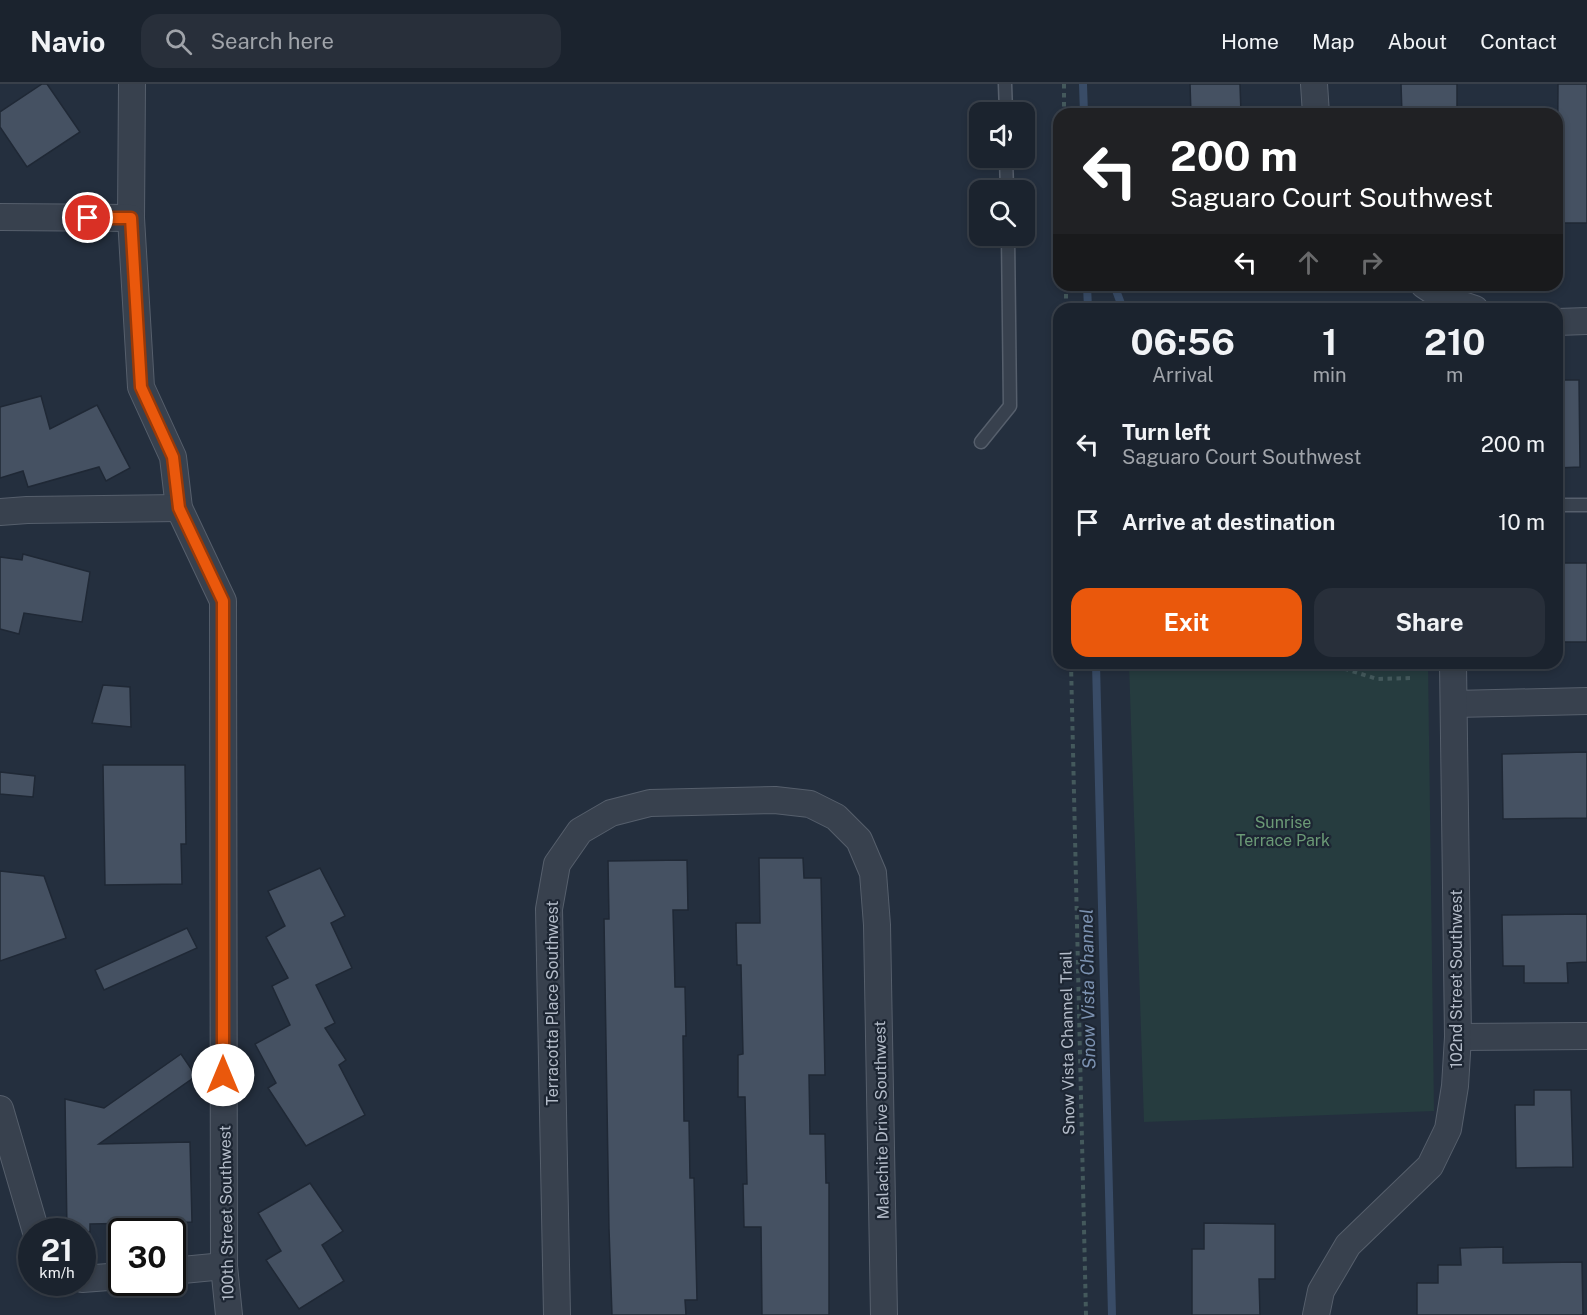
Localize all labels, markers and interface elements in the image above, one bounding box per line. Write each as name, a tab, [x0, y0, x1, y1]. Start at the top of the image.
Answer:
search box	[141, 14, 561, 68]
text: Navio	[30, 25, 105, 58]
icon: search	[162, 25, 195, 58]
text: Search here	[210, 28, 334, 54]
text: Home	[1221, 29, 1279, 54]
text: Map	[1312, 29, 1355, 54]
text: About	[1388, 29, 1447, 54]
text: Contact	[1480, 29, 1557, 54]
map controls	[969, 102, 1035, 246]
button: sound	[969, 102, 1035, 168]
text: 200 m	[1170, 131, 1298, 180]
icon: left	[1071, 132, 1149, 210]
button: search	[969, 180, 1035, 246]
text: Saguaro Court Southwest	[1170, 181, 1493, 213]
pin	[62, 192, 113, 243]
icon: arrive	[71, 201, 104, 234]
icon: left	[1229, 246, 1262, 279]
icon: ahead	[1292, 246, 1325, 279]
icon: right	[1355, 246, 1388, 279]
text: 06:56	[1130, 321, 1235, 363]
text: 1	[1322, 321, 1337, 363]
text: 210	[1424, 321, 1486, 363]
text: Arrival	[1152, 363, 1214, 387]
text: min	[1313, 363, 1347, 387]
text: m	[1446, 363, 1463, 387]
text: Turn left	[1122, 419, 1211, 445]
icon: left	[1071, 428, 1104, 461]
text: 200 m	[1481, 431, 1545, 457]
text: Saguaro Court Southwest	[1122, 445, 1361, 469]
icon: arrive	[1071, 506, 1104, 539]
text: Arrive at destination	[1122, 509, 1335, 535]
text: 10 m	[1498, 509, 1545, 535]
button: Exit	[1071, 588, 1302, 657]
button: Share	[1314, 588, 1545, 657]
park label: Sunrise Terrace Park	[1236, 813, 1330, 850]
street label: 102nd Street Southwest	[1447, 890, 1466, 1068]
street label: Terracotta Place Southwest	[543, 900, 562, 1106]
water label: Snow Vista Channel	[1076, 909, 1099, 1069]
street label: Snow Vista Channel Trail	[1056, 950, 1079, 1135]
street label: Malachite Drive Southwest	[870, 1020, 893, 1220]
position arrow	[191, 1043, 255, 1107]
street label: 100th Street Southwest	[215, 1125, 238, 1301]
speed limit sign: 30	[108, 1218, 186, 1296]
text: 21	[41, 1232, 73, 1268]
text: km/h	[39, 1264, 75, 1281]

